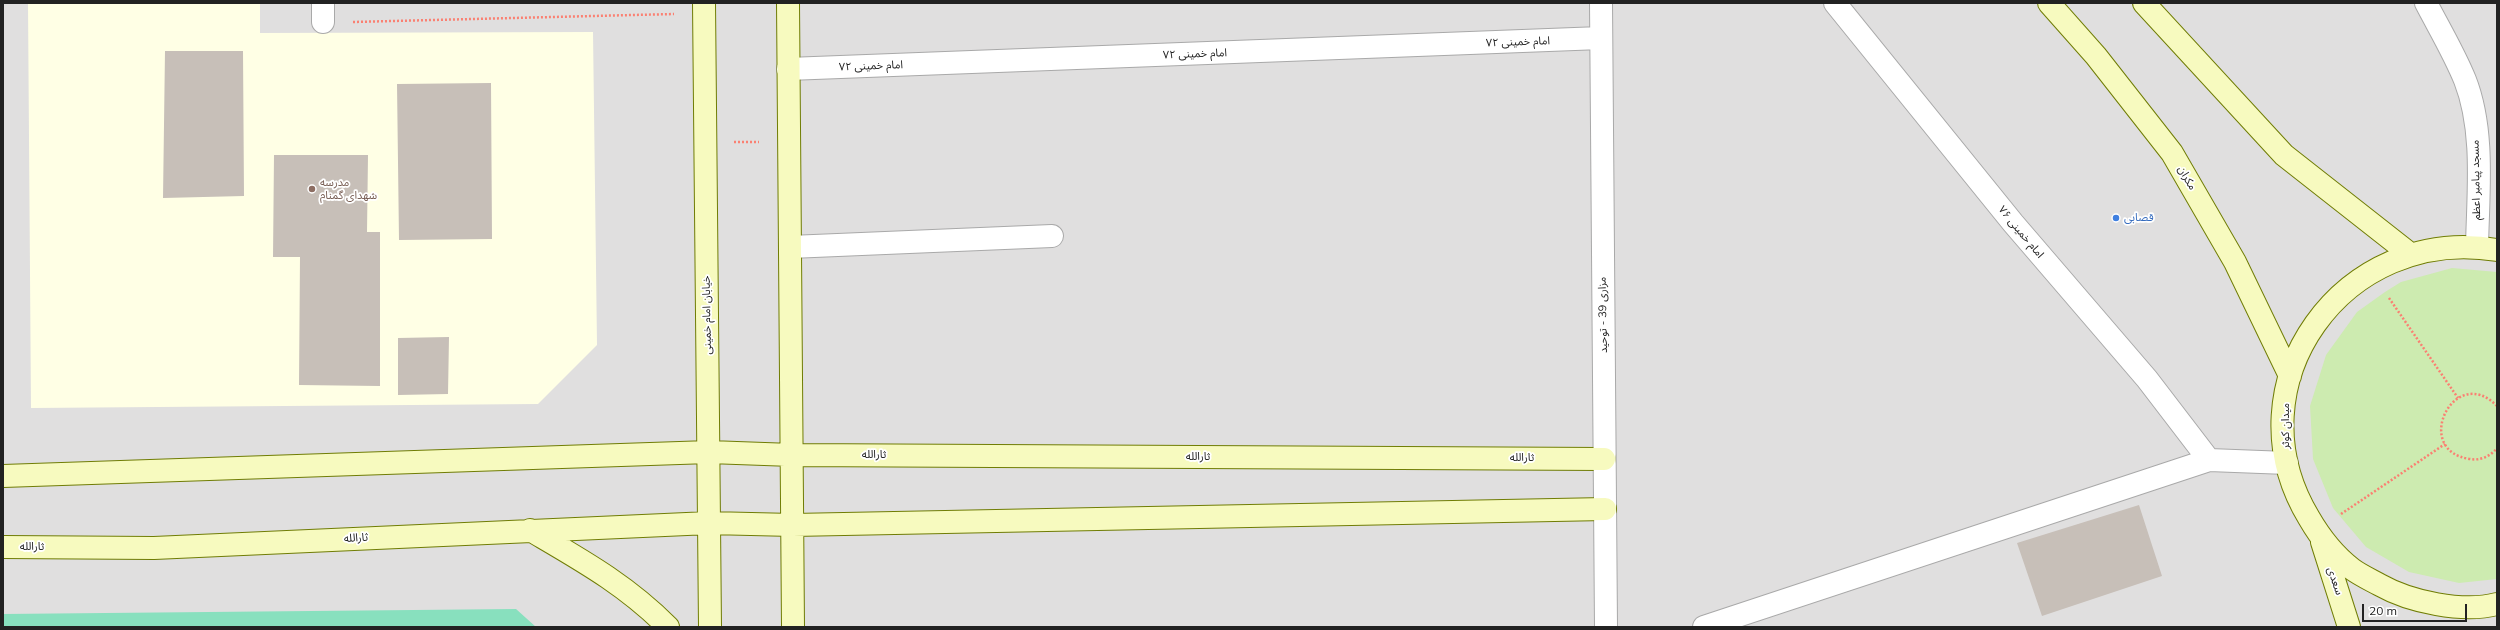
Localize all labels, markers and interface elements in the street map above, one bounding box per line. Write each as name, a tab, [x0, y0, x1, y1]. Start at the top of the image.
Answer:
street label: امام خمینی ۷۲	[1486, 34, 1550, 50]
street label: امام خمینی ۷۲	[1163, 46, 1227, 62]
street label: امام خمینی ۷۲	[839, 58, 903, 74]
street label: مسجد پیامبر اعظم	[2469, 140, 2483, 220]
street label: مکران	[2175, 164, 2199, 192]
place label: مدرسه شهدای گمنام	[320, 176, 377, 202]
marker: مدرسه شهدای گمنام	[307, 184, 317, 194]
street label: امام خمینی ۷۶	[1995, 203, 2047, 261]
place label: قصابی	[2124, 211, 2154, 225]
marker: قصابی	[2111, 213, 2121, 223]
street label: خیابان امام خمینی	[700, 275, 714, 355]
street label: مزاری 39 - توحید	[1596, 277, 1610, 353]
street label: میدان کوثر	[2279, 403, 2293, 449]
street label: ثارالله	[862, 448, 886, 462]
street label: ثارالله	[1186, 450, 1210, 464]
street label: ثارالله	[1510, 451, 1534, 465]
street label: ثارالله	[343, 531, 369, 545]
street label: ثارالله	[20, 540, 44, 554]
street label: سعدی	[2324, 565, 2346, 597]
scale bar	[2364, 596, 2469, 622]
text: 20 m	[2369, 603, 2397, 618]

